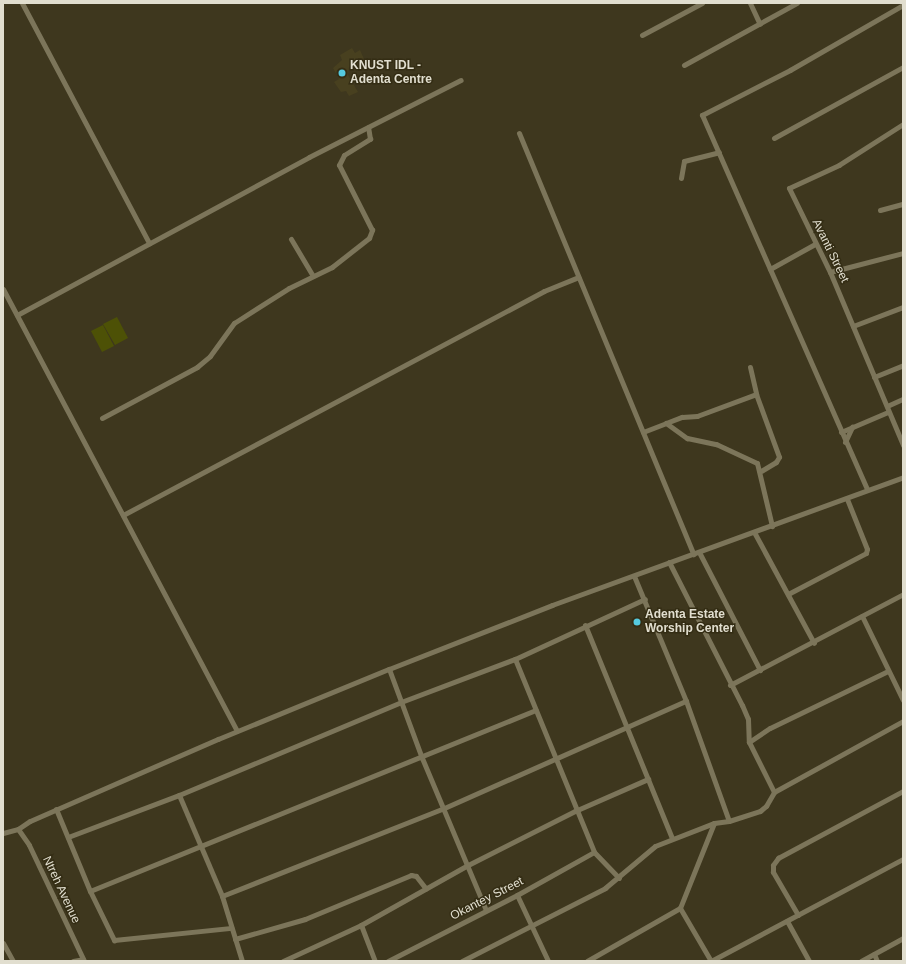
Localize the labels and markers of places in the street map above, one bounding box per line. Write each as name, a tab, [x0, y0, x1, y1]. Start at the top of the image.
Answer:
place label: KNUST IDL - Adenta Centre	[350, 59, 432, 87]
marker: KNUST IDL - Adenta Centre	[337, 68, 347, 78]
place label: Adenta Estate Worship Center	[645, 608, 734, 636]
marker: Adenta Estate Worship Center	[632, 617, 642, 627]

